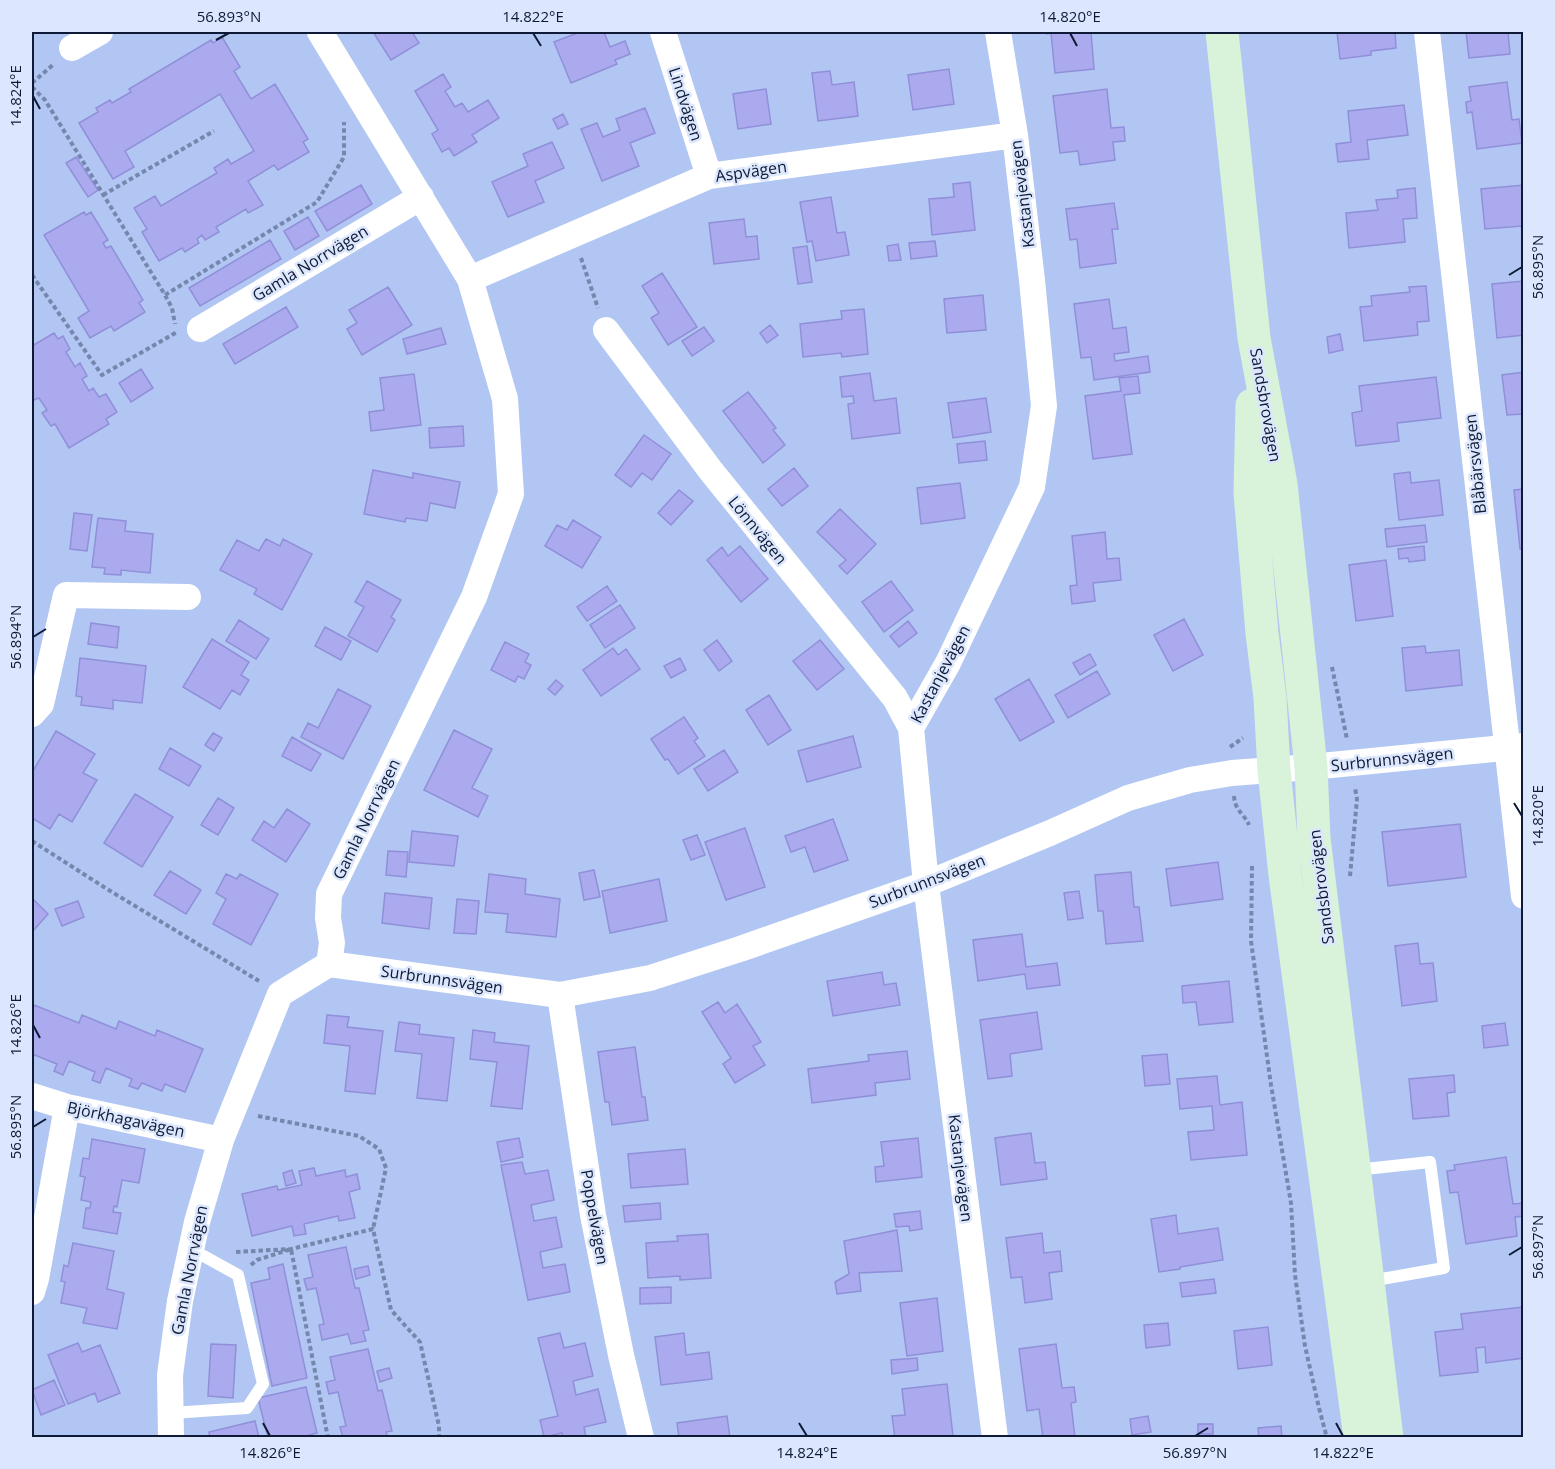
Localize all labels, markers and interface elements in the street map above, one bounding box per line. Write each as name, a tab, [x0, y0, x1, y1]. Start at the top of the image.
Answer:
text: 56.893°N	[197, 6, 261, 26]
text: 14.822°E	[502, 6, 564, 26]
text: 14.820°E	[1039, 6, 1101, 26]
street label: Lindvägen	[664, 64, 708, 144]
text: 14.824°E	[5, 65, 25, 127]
street label: Kastanjevägen	[1004, 139, 1040, 249]
street label: Aspvägen	[714, 155, 788, 187]
street label: Gamla Norrvägen	[248, 220, 372, 306]
text: 56.895°N	[1527, 235, 1547, 299]
street label: Sandsbrovägen	[1245, 346, 1287, 464]
street label: Blåbärsvägen	[1459, 413, 1491, 515]
street label: Lönnvägen	[724, 491, 792, 569]
text: 56.894°N	[5, 605, 25, 669]
street label: Kastanjevägen	[905, 621, 975, 727]
street label: Surbrunnsvägen	[1330, 742, 1454, 776]
street label: Gamla Norrvägen	[327, 755, 405, 883]
text: 14.820°E	[1527, 785, 1547, 847]
street label: Sandsbrovägen	[1303, 828, 1339, 946]
street label: Surbrunnsvägen	[866, 849, 988, 913]
street label: Surbrunnsvägen	[380, 960, 504, 998]
text: 14.826°E	[5, 994, 25, 1056]
text: 56.895°N	[5, 1095, 25, 1159]
street label: Björkhagavägen	[65, 1096, 187, 1142]
street label: Kastanjevägen	[943, 1113, 979, 1223]
street label: Poppelvägen	[576, 1168, 614, 1266]
street label: Gamla Norrvägen	[166, 1203, 212, 1337]
text: 56.897°N	[1527, 1215, 1547, 1279]
text: 14.826°E	[239, 1442, 301, 1462]
text: 14.824°E	[776, 1442, 838, 1462]
text: 56.897°N	[1163, 1442, 1227, 1462]
text: 14.822°E	[1312, 1442, 1374, 1462]

